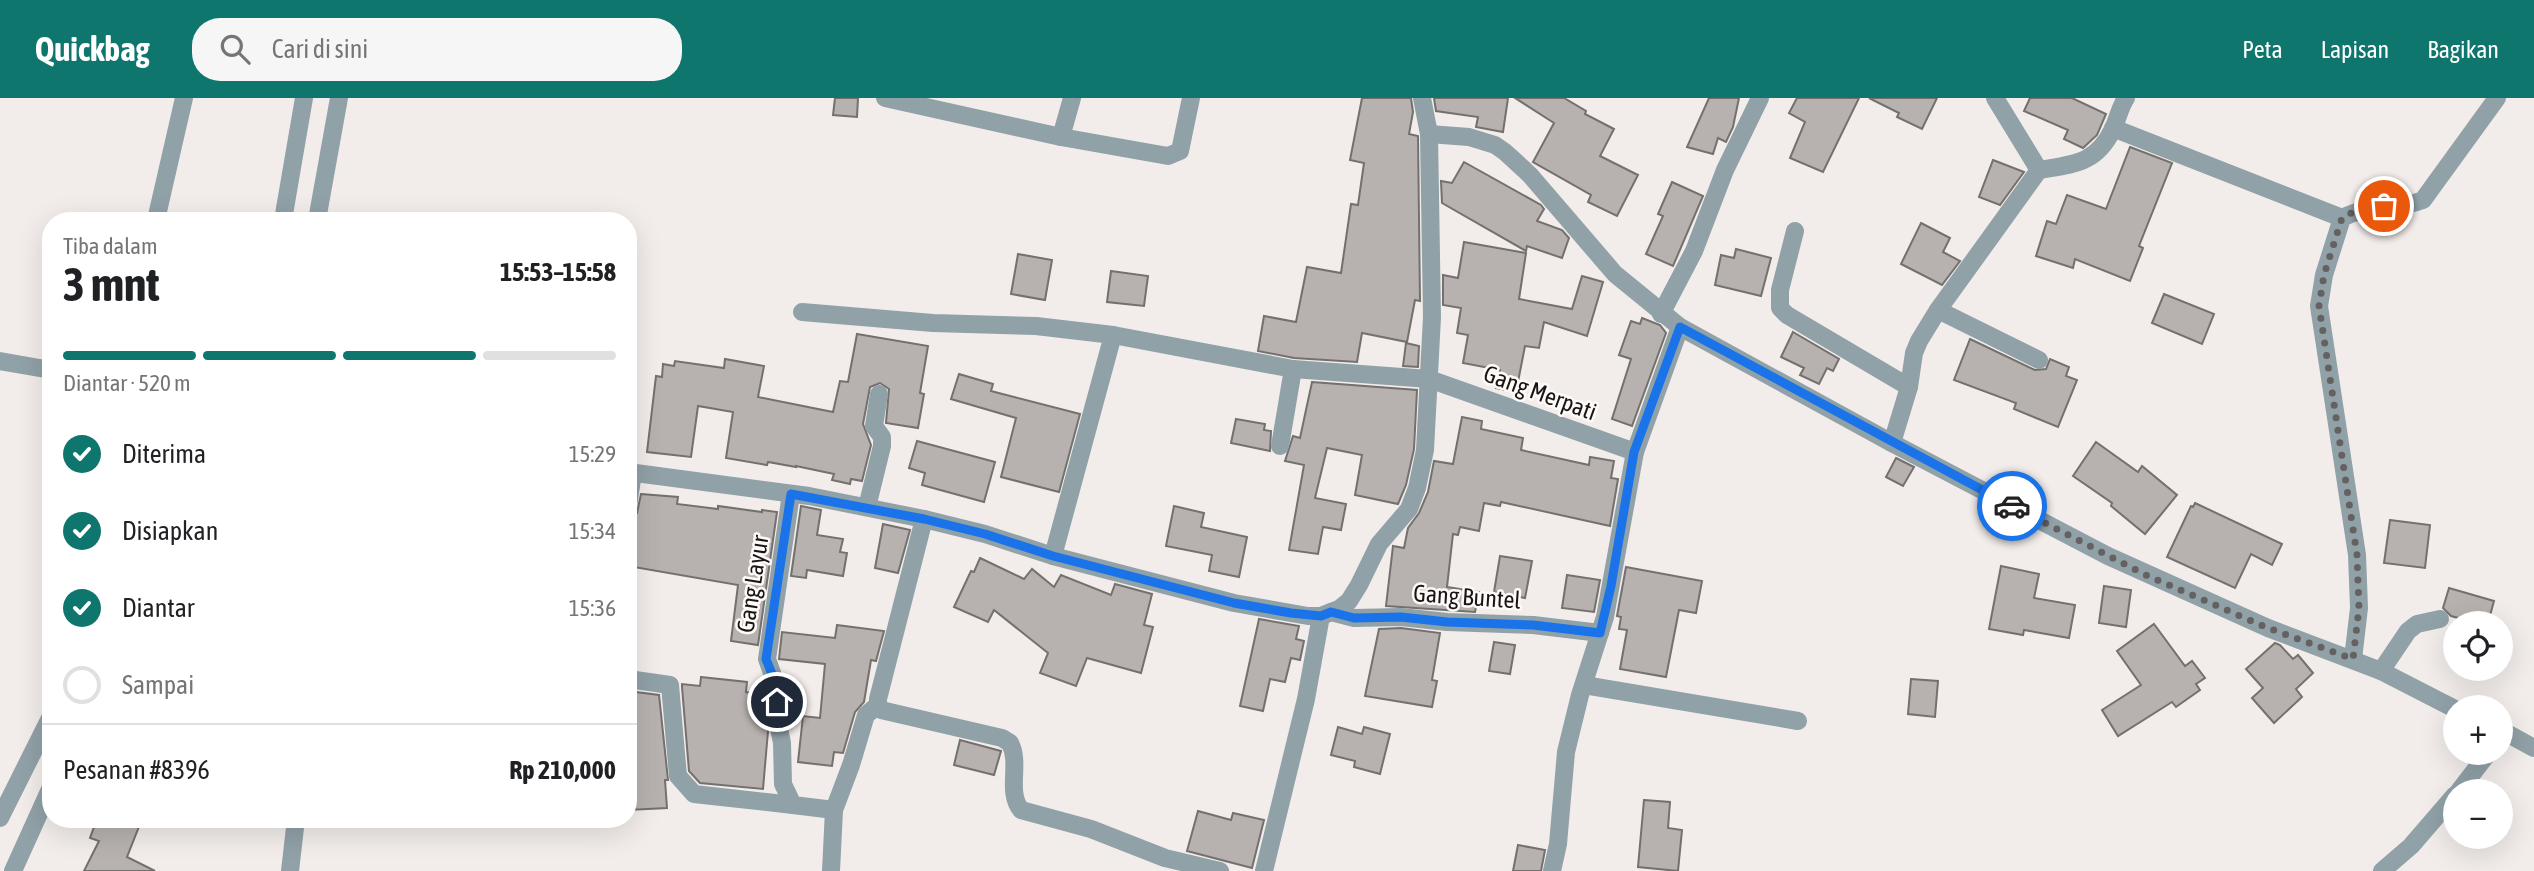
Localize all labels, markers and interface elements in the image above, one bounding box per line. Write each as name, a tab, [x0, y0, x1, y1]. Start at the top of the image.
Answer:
search box	[192, 18, 682, 81]
text: Quickbag	[35, 30, 150, 68]
icon: search	[216, 30, 254, 68]
text: Cari di sini	[272, 34, 368, 64]
text: Peta	[2242, 36, 2283, 63]
text: Lapisan	[2321, 36, 2389, 63]
text: Bagikan	[2427, 36, 2499, 63]
pin	[2354, 176, 2414, 236]
icon: bag	[2365, 187, 2403, 225]
text: Tiba dalam	[63, 233, 158, 259]
text: 15:53–15:58	[500, 257, 616, 287]
text: 3 mnt	[63, 258, 160, 311]
street label: Gang Merpati	[1480, 360, 1600, 425]
text: Diantar · 520 m	[63, 370, 191, 396]
icon: check	[63, 435, 101, 473]
text: Diterima	[122, 439, 206, 469]
text: 15:29	[569, 441, 616, 467]
courier	[1977, 471, 2047, 541]
icon: car	[1993, 487, 2031, 525]
icon: check	[63, 512, 101, 550]
text: Disiapkan	[122, 516, 218, 546]
text: 15:34	[569, 518, 616, 544]
street label: Gang Layur	[731, 532, 774, 634]
street label: Gang Buntel	[1412, 579, 1522, 614]
icon: check	[63, 589, 101, 627]
text: Diantar	[122, 593, 195, 623]
text: 15:36	[569, 595, 616, 621]
map controls	[2443, 611, 2513, 849]
button: locate	[2443, 611, 2513, 681]
text: Sampai	[122, 670, 194, 700]
pin	[747, 672, 807, 732]
icon: home	[758, 683, 796, 721]
button: +	[2443, 695, 2513, 765]
text: Pesanan #8396	[63, 755, 210, 785]
text: Rp 210,000	[509, 755, 616, 785]
button: −	[2443, 779, 2513, 849]

